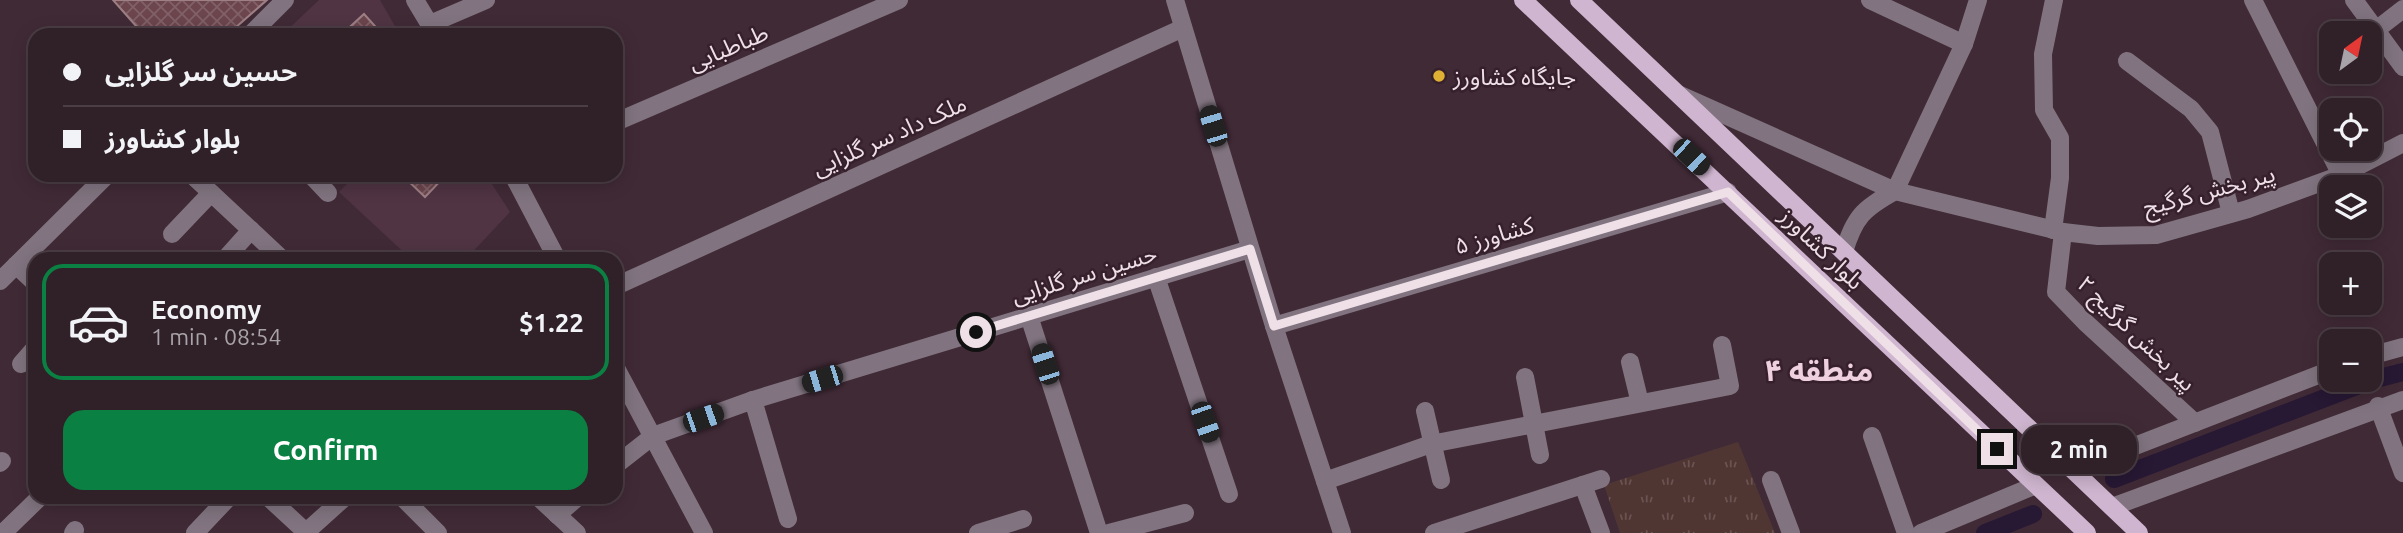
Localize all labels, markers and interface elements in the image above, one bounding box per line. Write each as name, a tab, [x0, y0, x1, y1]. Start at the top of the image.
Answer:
street label: طباطبایی	[684, 19, 772, 76]
north arrow	[2319, 21, 2382, 84]
map controls	[2319, 21, 2382, 392]
text: حسین سر گلزایی	[105, 57, 297, 86]
place label: جایگاه کشاورز	[1452, 64, 1576, 91]
marker: جایگاه کشاورز	[1431, 68, 1447, 84]
street label: ملک داد سر گلزایی	[808, 90, 971, 182]
button: locate	[2319, 98, 2382, 161]
car	[1197, 103, 1230, 149]
text: بلوار کشاورز	[105, 124, 241, 153]
car	[1669, 135, 1714, 179]
street label: پیر بخش گرگیج	[2140, 160, 2279, 224]
button: layers	[2319, 175, 2382, 238]
street label: بلوار کشاورز	[1773, 201, 1869, 295]
street label: کشاورز ۵	[1451, 212, 1538, 260]
street label: حسین سر گلزایی	[1008, 240, 1160, 310]
button: +	[2319, 252, 2382, 315]
street label: پیر بخش گرگیج ۲	[2069, 270, 2201, 399]
icon: car	[67, 291, 130, 354]
text: Economy	[151, 295, 261, 324]
text: $1.22	[519, 308, 584, 337]
route start	[960, 316, 992, 348]
text: 1 min · 08:54	[151, 324, 282, 349]
button: −	[2319, 329, 2382, 392]
car	[1029, 341, 1062, 387]
district label: منطقه ۴	[1765, 353, 1873, 387]
car	[799, 363, 846, 395]
car	[1189, 399, 1222, 445]
car	[680, 401, 727, 435]
button: Confirm	[63, 410, 588, 490]
callout: 2 min	[2022, 424, 2137, 474]
route end	[1981, 433, 2013, 465]
text: 2 min	[2050, 437, 2108, 462]

